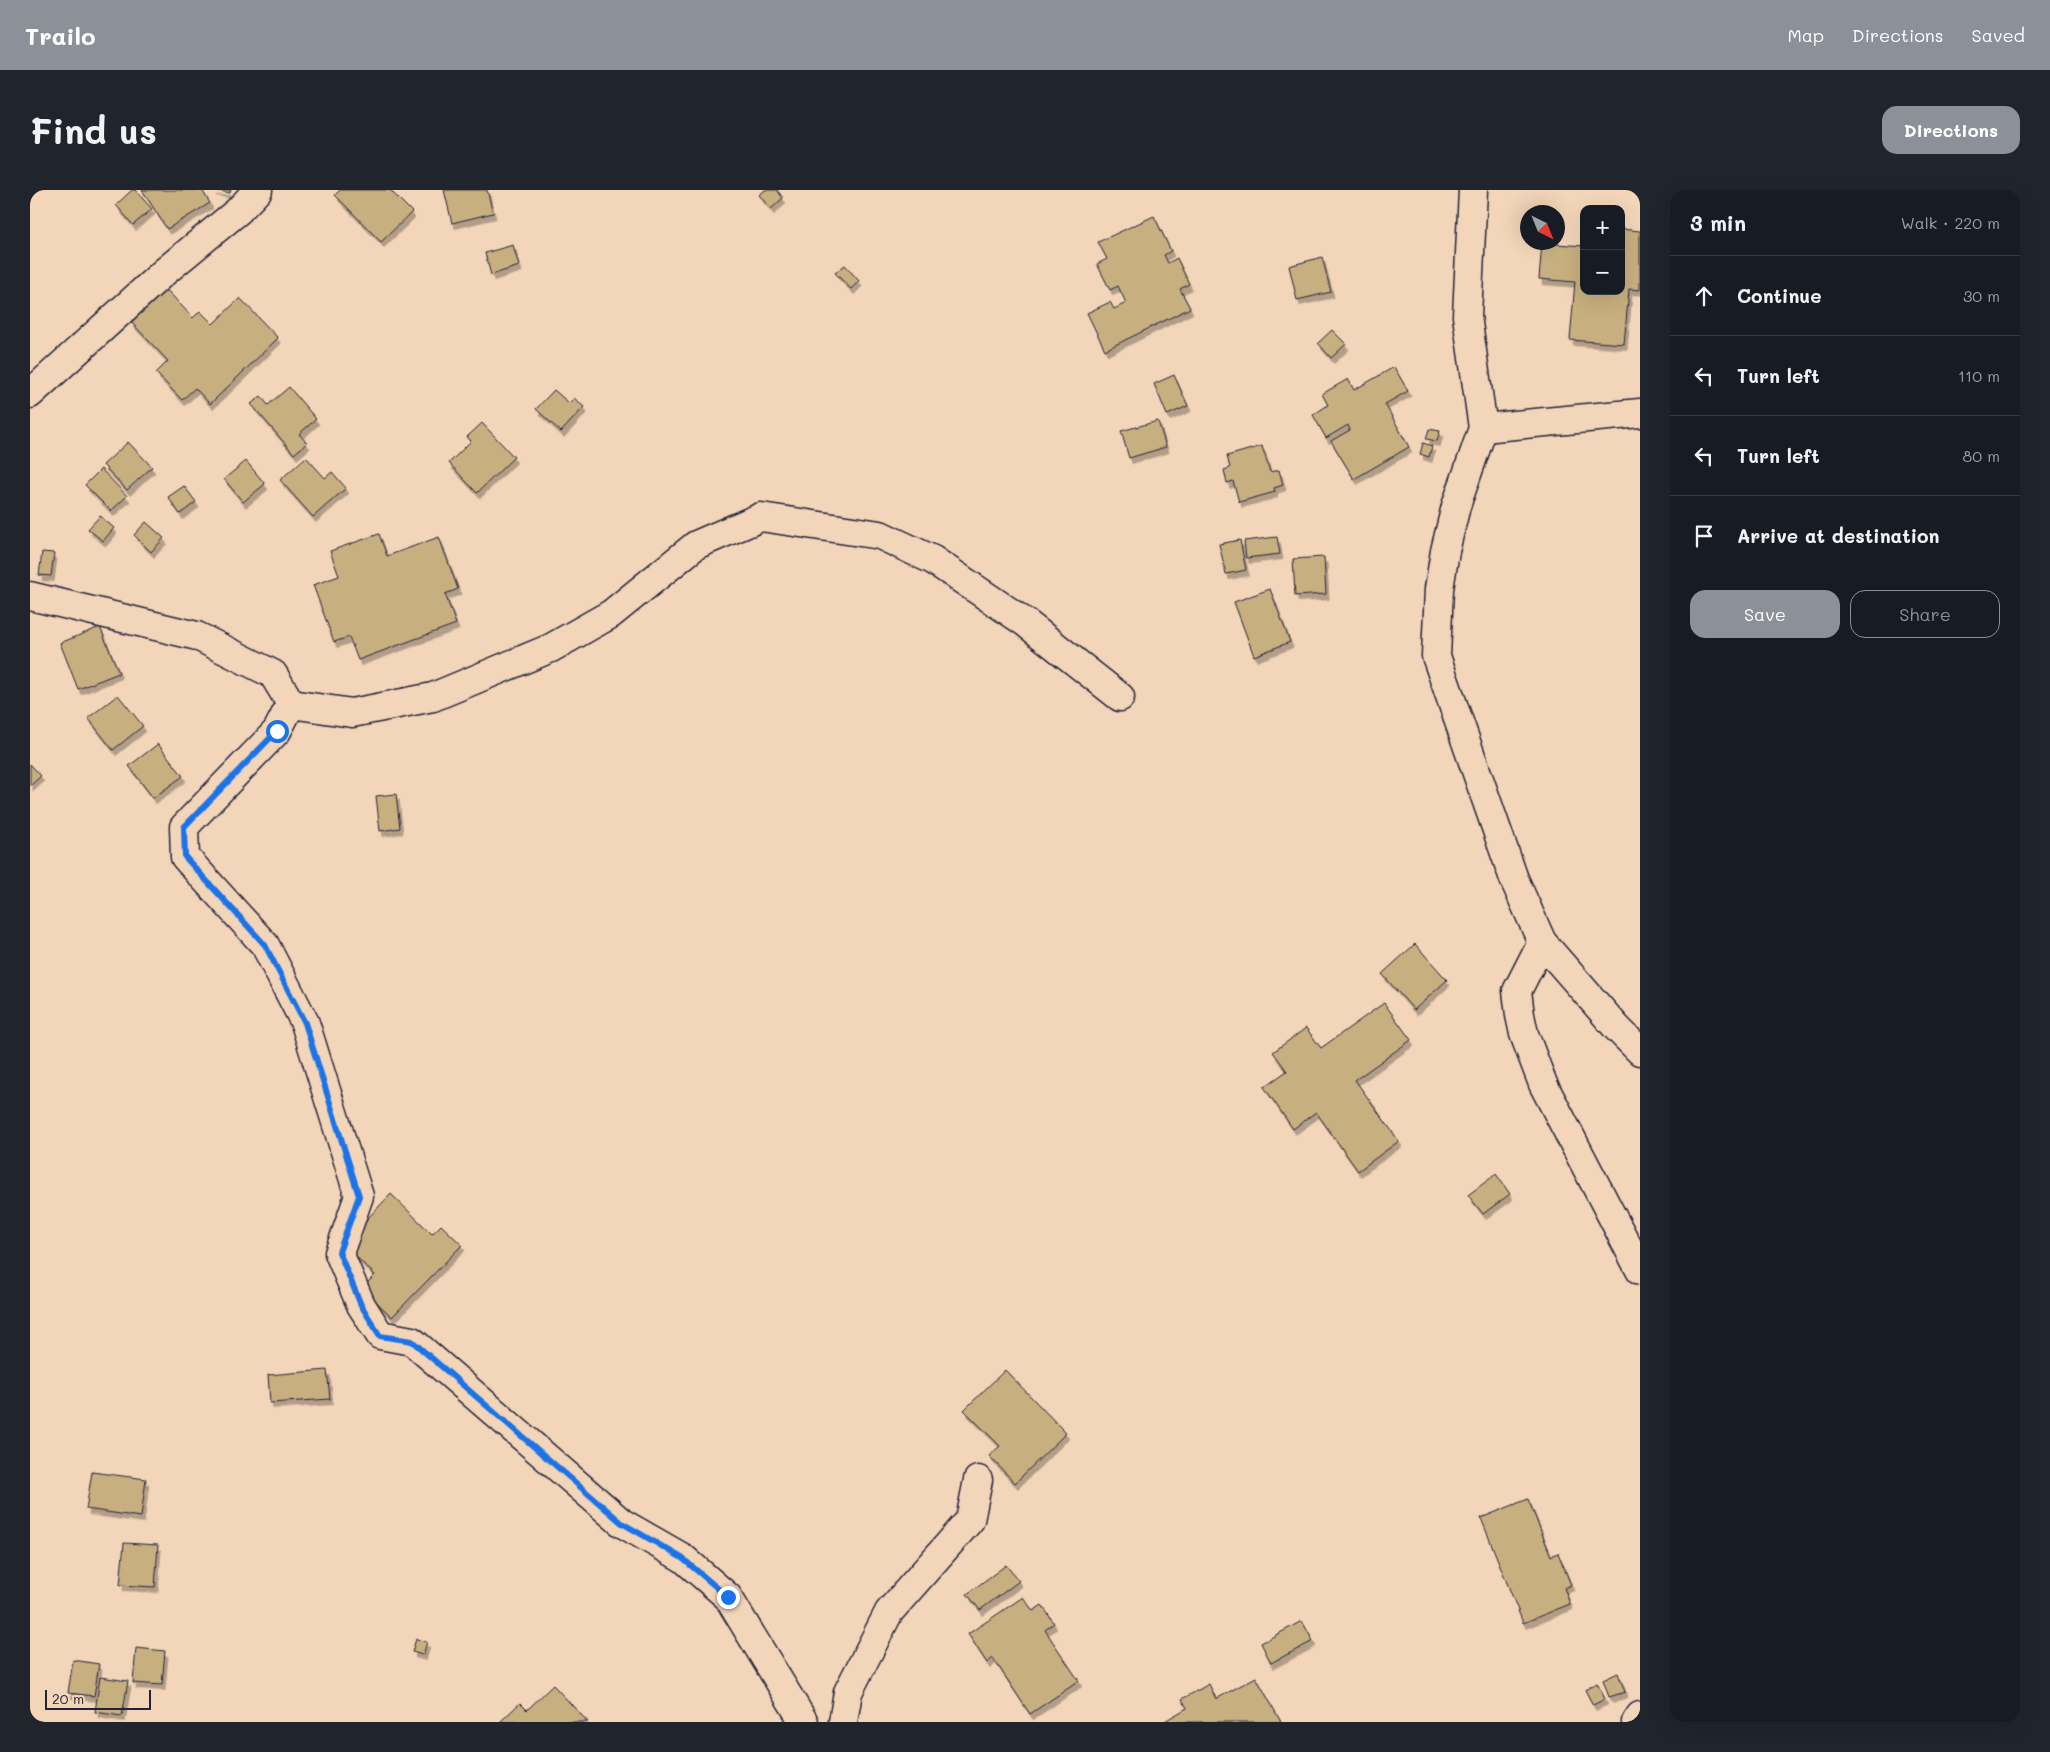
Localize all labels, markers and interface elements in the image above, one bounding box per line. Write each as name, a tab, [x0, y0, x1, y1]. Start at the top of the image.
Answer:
text: Trailo	[25, 20, 96, 51]
text: Map	[1787, 23, 1824, 47]
text: Directions	[1852, 23, 1944, 47]
text: Saved	[1972, 23, 2025, 47]
button: Directions	[1882, 106, 2020, 154]
text: Find us	[30, 107, 157, 153]
north arrow	[1520, 205, 1565, 250]
map controls	[1580, 205, 1625, 295]
button: +	[1580, 205, 1625, 250]
text: 3 min	[1690, 209, 1746, 236]
text: Walk · 220 m	[1901, 212, 2000, 233]
button: −	[1580, 250, 1625, 295]
icon: ahead	[1690, 282, 1718, 310]
text: Continue	[1737, 283, 1822, 308]
text: 30 m	[1963, 285, 2000, 306]
icon: left	[1690, 362, 1718, 390]
text: Turn left	[1737, 363, 1820, 388]
text: 110 m	[1958, 365, 2000, 386]
icon: left	[1690, 442, 1718, 470]
text: Turn left	[1737, 443, 1820, 468]
text: 80 m	[1963, 445, 2000, 466]
icon: arrive	[1690, 522, 1718, 550]
text: Arrive at destination	[1737, 523, 1940, 548]
button: Save	[1690, 590, 1840, 638]
button: Share	[1850, 590, 2000, 638]
route start	[266, 720, 289, 743]
route end	[717, 1586, 740, 1609]
scale bar	[45, 1687, 151, 1710]
text: 20 m	[52, 1689, 84, 1708]

